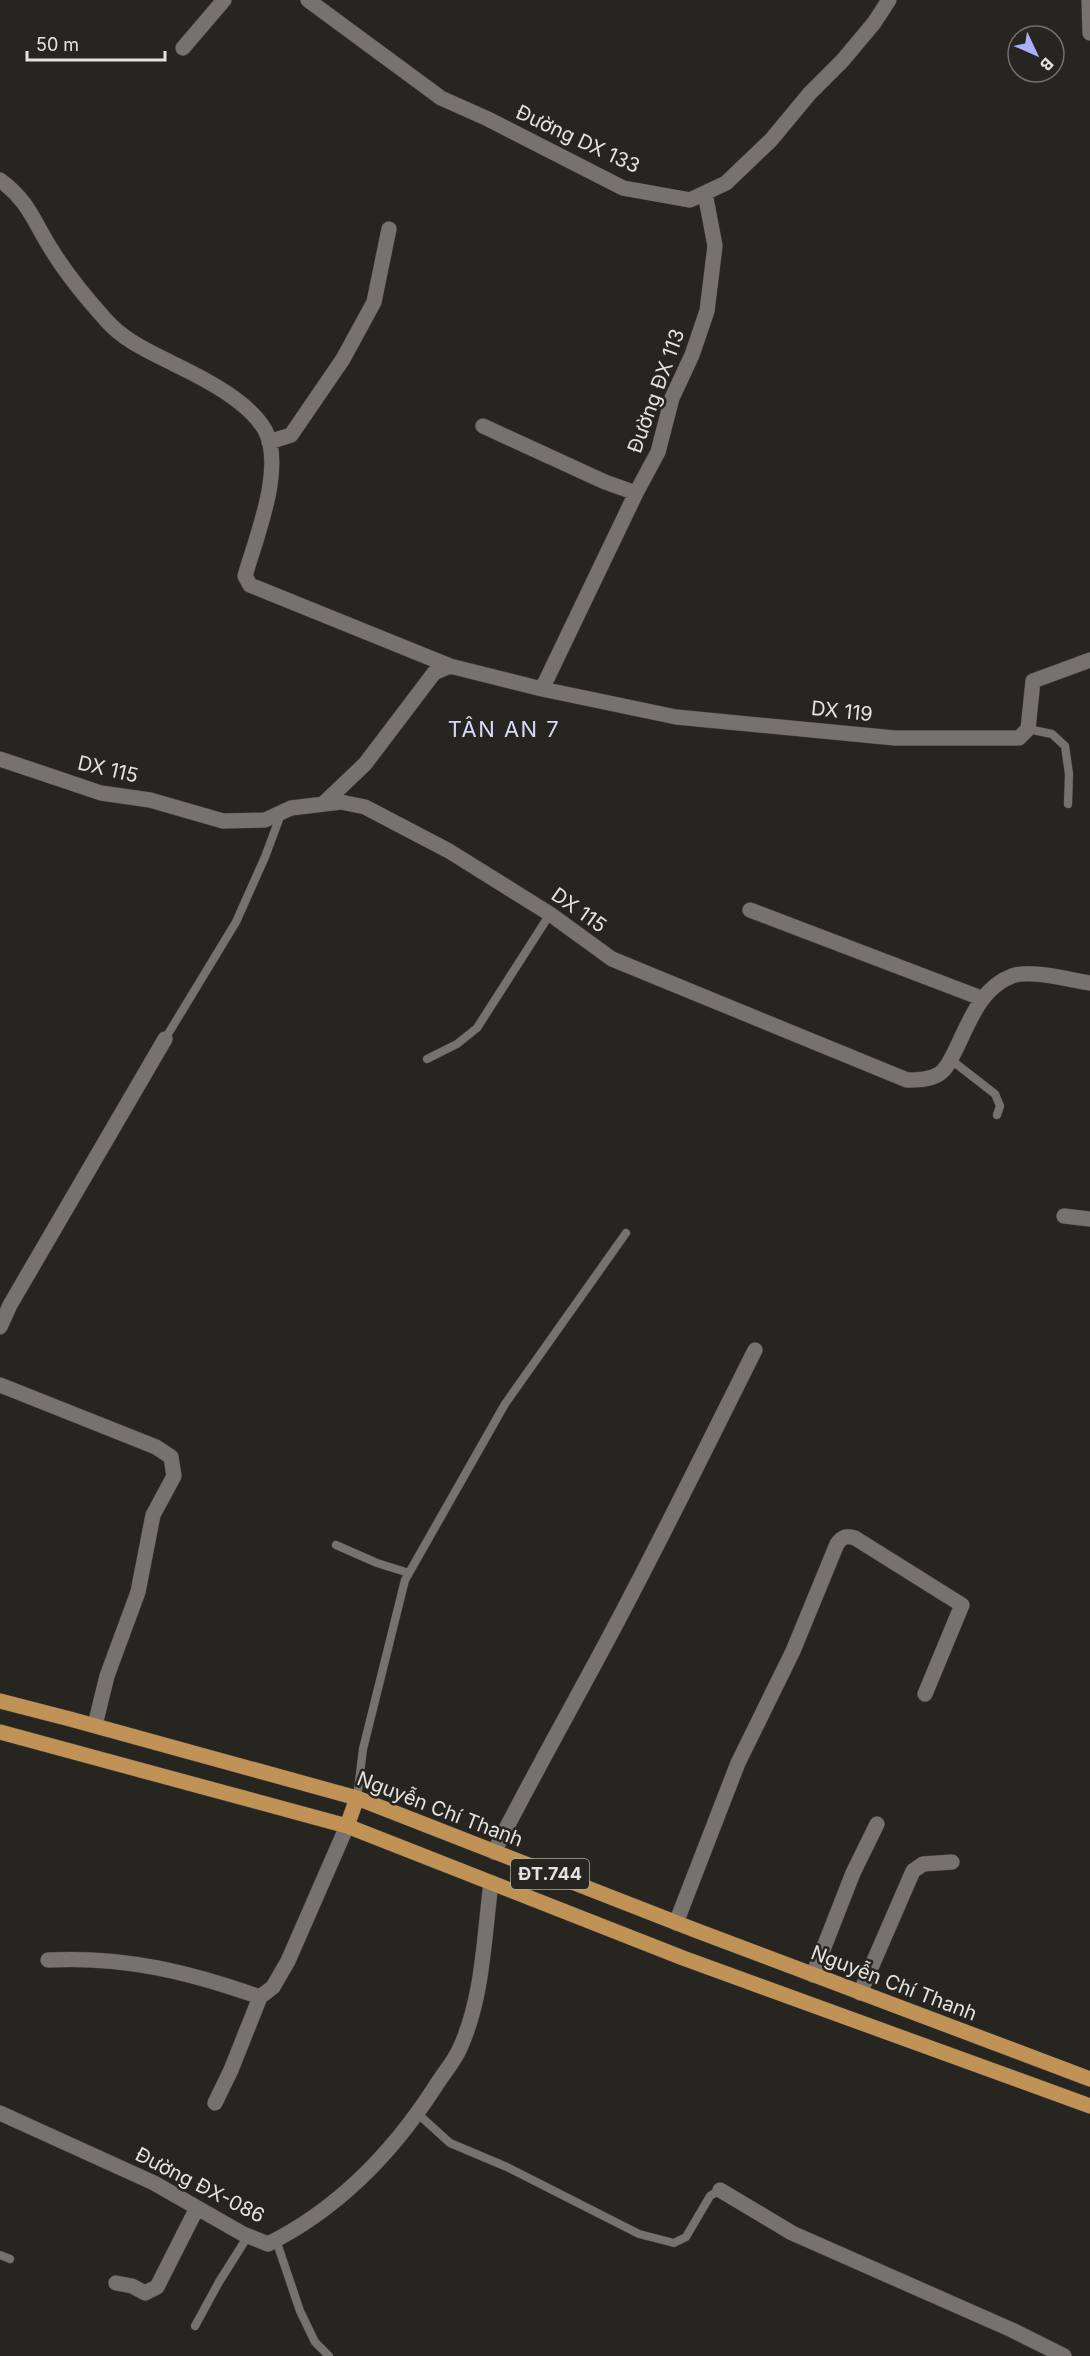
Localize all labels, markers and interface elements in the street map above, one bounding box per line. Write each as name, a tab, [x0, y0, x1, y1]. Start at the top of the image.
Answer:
scale bar	[27, 24, 165, 62]
north arrow	[1006, 24, 1066, 84]
text: 50 m	[36, 34, 79, 55]
text: B	[1036, 54, 1058, 75]
street label: Đường DX 133	[512, 100, 644, 178]
street label: Đường ĐX 113	[622, 326, 690, 456]
street label: DX 119	[810, 696, 874, 726]
district label: TÂN AN 7	[448, 716, 560, 742]
street label: DX 115	[75, 750, 141, 788]
street label: DX 115	[547, 883, 611, 937]
street label: Nguyễn Chí Thanh	[354, 1766, 526, 1852]
road number: ĐT.744	[511, 1859, 589, 1889]
street label: Nguyễn Chí Thanh	[808, 1940, 980, 2026]
street label: Đường ĐX-086	[131, 2142, 269, 2228]

